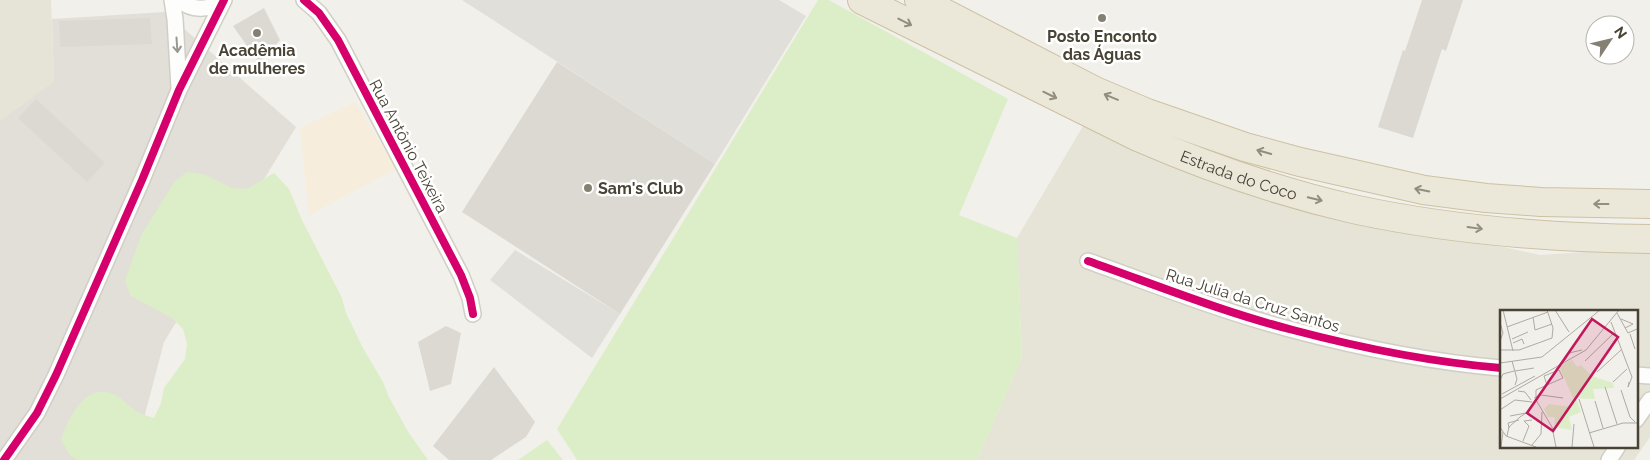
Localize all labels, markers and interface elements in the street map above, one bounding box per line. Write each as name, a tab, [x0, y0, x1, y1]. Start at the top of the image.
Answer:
marker: Posto Enconto das Águas	[1096, 12, 1108, 24]
north arrow	[1585, 15, 1635, 65]
one-way arrow	[897, 18, 912, 27]
text: N	[1611, 24, 1630, 42]
marker: Acadêmia de mulheres	[251, 27, 263, 39]
place label: Posto Enconto das Águas	[1047, 27, 1157, 64]
one-way arrow	[172, 37, 181, 53]
place label: Acadêmia de mulheres	[209, 41, 305, 78]
street label: Rua Antônio Teixeira	[365, 76, 452, 216]
one-way arrow	[1043, 90, 1058, 100]
one-way arrow	[1104, 92, 1119, 102]
street label: Estrada do Coco	[1177, 147, 1299, 204]
one-way arrow	[1256, 147, 1272, 156]
place label: Sam's Club	[598, 179, 683, 198]
marker: Sam's Club	[582, 182, 594, 194]
one-way arrow	[1414, 184, 1430, 194]
one-way arrow	[1306, 195, 1322, 204]
one-way arrow	[1594, 199, 1610, 209]
one-way arrow	[1466, 223, 1482, 233]
street label: Rua Julia da Cruz Santos	[1164, 265, 1342, 336]
inset map	[1500, 310, 1638, 448]

